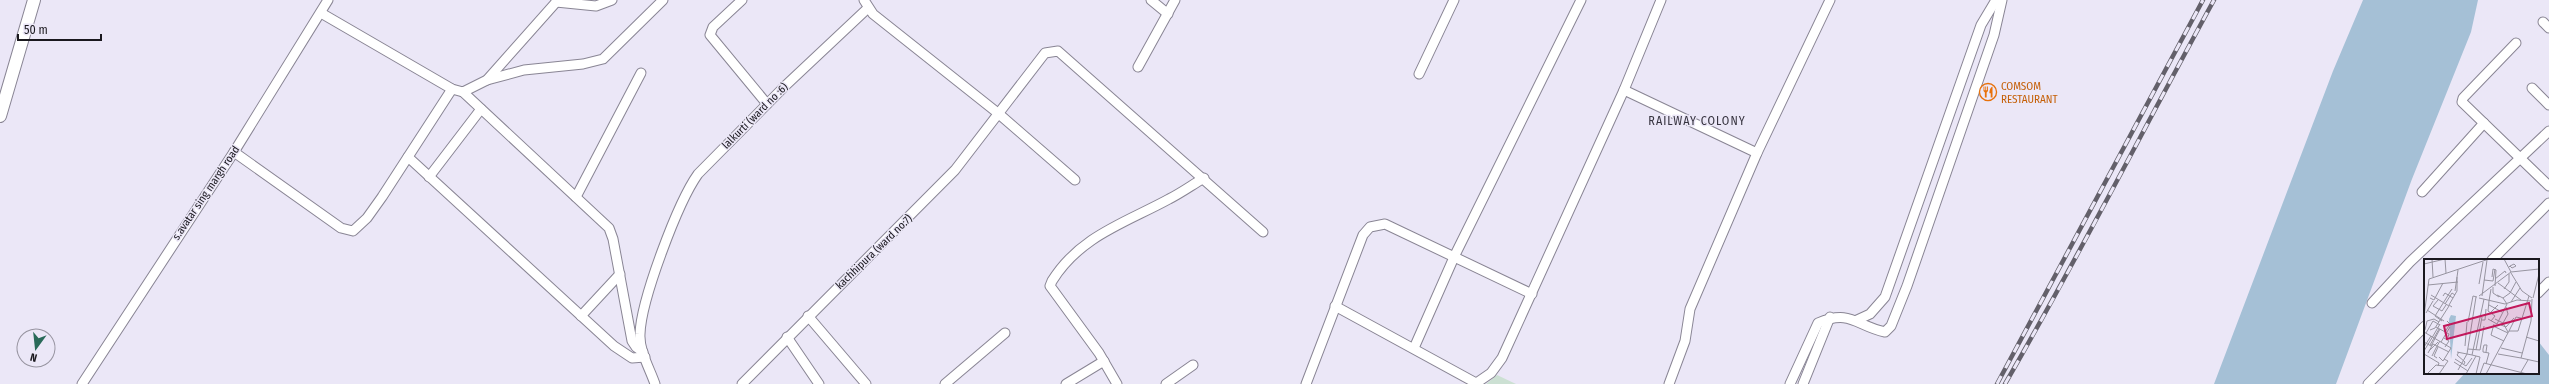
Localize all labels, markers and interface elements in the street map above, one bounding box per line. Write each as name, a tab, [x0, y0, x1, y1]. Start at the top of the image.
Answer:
scale bar	[18, 16, 101, 42]
text: 50 m	[24, 23, 48, 37]
street label: lalkurti (ward no :6)	[719, 80, 791, 152]
place label: COMSOM RESTAURANT	[2001, 80, 2058, 106]
restaurant icon: COMSOM RESTAURANT	[1978, 82, 1998, 102]
district label: RAILWAY COLONY	[1648, 114, 1746, 128]
street label: s.avatar sing margh road	[170, 144, 242, 242]
street label: kachhipura (ward no:7)	[833, 212, 915, 292]
inset map	[2424, 259, 2539, 374]
north arrow	[16, 328, 56, 368]
text: N	[29, 350, 38, 364]

